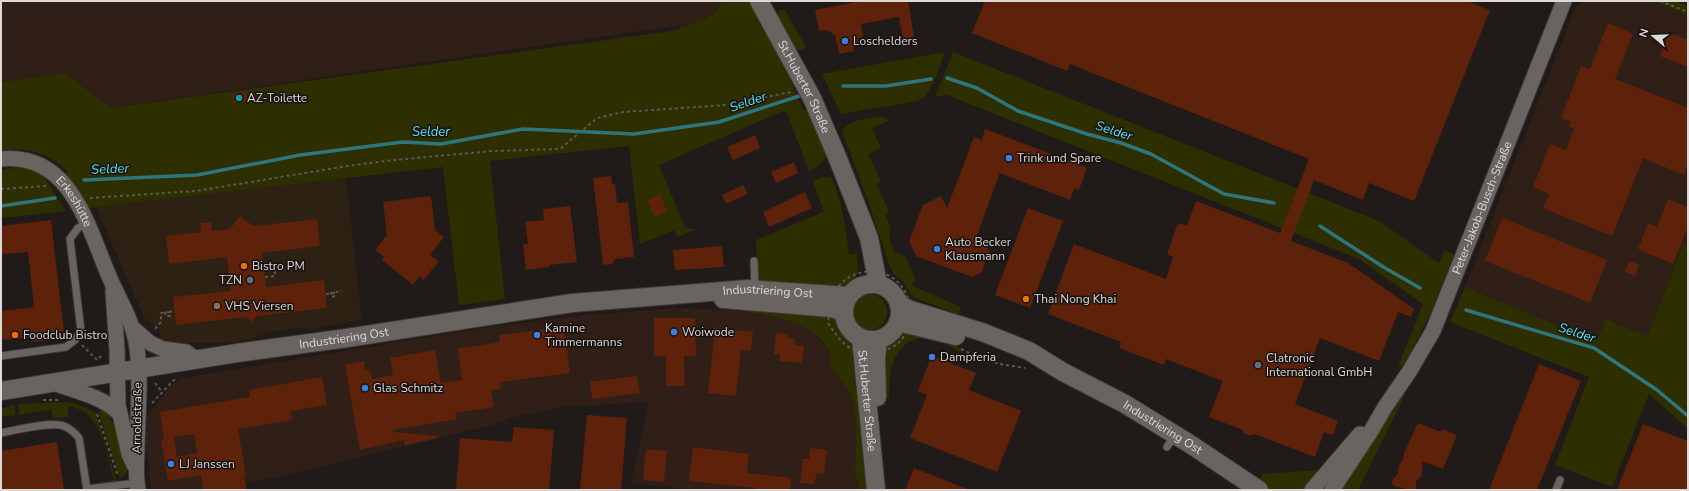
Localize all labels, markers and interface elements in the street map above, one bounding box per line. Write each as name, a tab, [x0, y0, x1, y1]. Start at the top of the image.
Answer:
north arrow	[1633, 16, 1673, 56]
text: N	[1636, 27, 1652, 39]
place label: Loschelders	[853, 33, 918, 49]
marker: Loschelders	[840, 36, 850, 46]
street label: St.Huberter Straße	[774, 37, 834, 136]
water label: Selder	[727, 87, 769, 117]
place label: AZ-Toilette	[247, 90, 307, 106]
marker: AZ-Toilette	[234, 93, 244, 103]
water label: Selder	[1093, 117, 1135, 146]
water label: Selder	[412, 123, 450, 141]
street label: Peter-Jakob-Busch-Straße	[1448, 139, 1516, 277]
place label: Trink und Spare	[1017, 150, 1101, 166]
marker: Trink und Spare	[1004, 153, 1014, 163]
water label: Selder	[91, 159, 130, 179]
street label: Erkeshütte	[52, 172, 96, 229]
place label: Auto Becker Klausmann	[945, 234, 1012, 264]
marker: Auto Becker Klausmann	[932, 244, 942, 254]
place label: Bistro PM	[252, 258, 305, 274]
marker: Bistro PM	[239, 261, 249, 271]
place label: TZN	[219, 272, 242, 288]
marker: TZN	[245, 275, 255, 285]
street label: Industriering Ost	[722, 281, 814, 302]
place label: Thai Nong Khai	[1034, 291, 1116, 307]
marker: Thai Nong Khai	[1021, 294, 1031, 304]
place label: VHS Viersen	[224, 298, 294, 314]
marker: VHS Viersen	[212, 301, 222, 311]
water label: Selder	[1556, 319, 1598, 348]
place label: Kamine Timmermanns	[545, 320, 622, 350]
street label: Industriering Ost	[298, 324, 391, 352]
place label: Woiwode	[682, 324, 734, 340]
place label: Foodclub Bistro	[23, 327, 108, 343]
marker: Woiwode	[669, 327, 679, 337]
marker: Foodclub Bistro	[10, 330, 20, 340]
marker: Kamine Timmermanns	[532, 330, 542, 340]
street label: St.Huberter Straße	[854, 349, 880, 452]
place label: Dampferia	[940, 349, 996, 365]
place label: Clatronic International GmbH	[1266, 350, 1372, 380]
marker: Dampferia	[927, 352, 937, 362]
marker: Clatronic International GmbH	[1253, 360, 1263, 370]
place label: Glas Schmitz	[373, 380, 443, 396]
street label: Arnoldstraße	[128, 382, 146, 454]
marker: Glas Schmitz	[360, 383, 370, 393]
street label: Industriering Ost	[1120, 397, 1206, 458]
place label: LJ Janssen	[179, 456, 235, 472]
marker: LJ Janssen	[166, 459, 176, 469]

